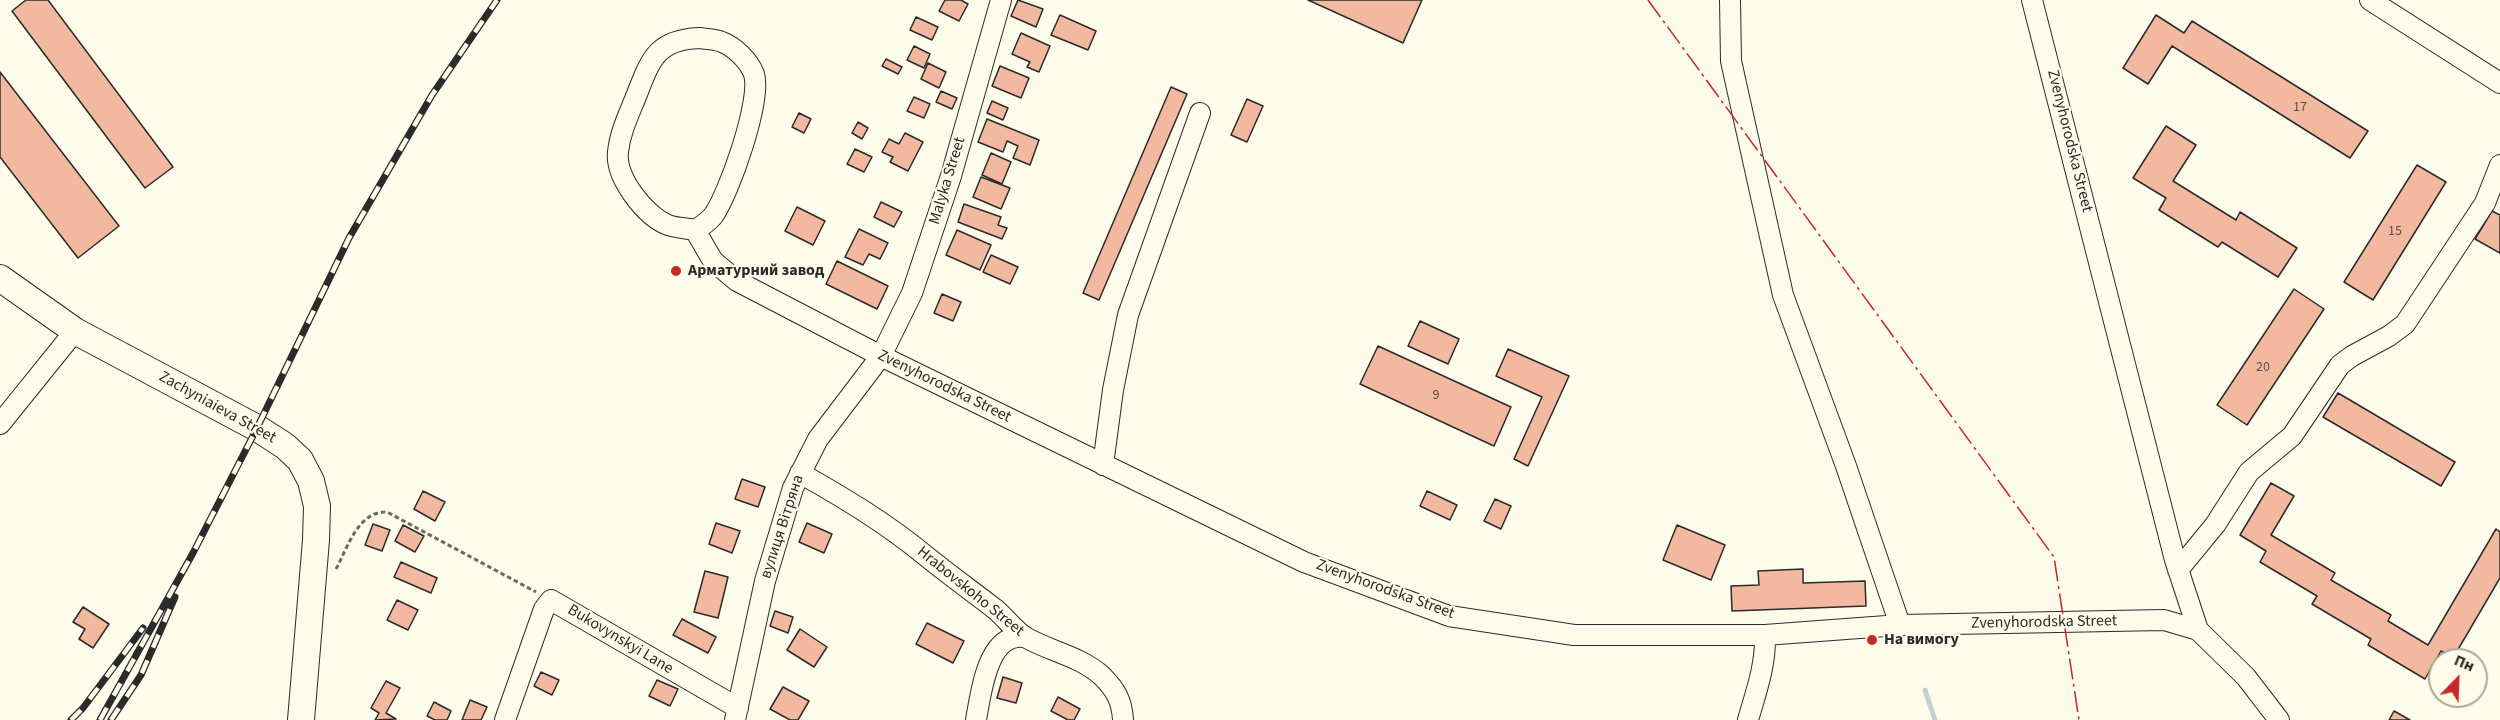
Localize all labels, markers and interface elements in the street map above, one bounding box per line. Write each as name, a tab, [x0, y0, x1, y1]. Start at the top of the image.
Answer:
street label: Zvenyhorodska Street	[2042, 68, 2096, 214]
house number: 17	[2293, 100, 2307, 116]
street label: Malyka Street	[926, 135, 970, 227]
house number: 15	[2388, 224, 2402, 240]
place label: Арматурний завод	[688, 261, 824, 281]
marker: Арматурний завод	[669, 264, 683, 278]
street label: Zvenyhorodska Street	[874, 346, 1014, 428]
house number: 20	[2256, 360, 2270, 376]
street label: Zachyniaieva Street	[155, 368, 279, 448]
house number: 9	[1433, 388, 1439, 404]
street label: вулиця Вітряна	[757, 473, 809, 581]
street label: Hrabovskoho Street	[913, 543, 1027, 641]
street label: Zvenyhorodska Street	[1313, 556, 1457, 624]
street label: Bukovynskyi Lane	[564, 601, 676, 679]
street label: Zvenyhorodska Street	[1971, 612, 2117, 634]
place label: На вимогу	[1884, 630, 1959, 650]
marker: На вимогу	[1865, 633, 1879, 647]
north arrow	[2428, 648, 2488, 708]
text: Пн	[2451, 649, 2478, 677]

